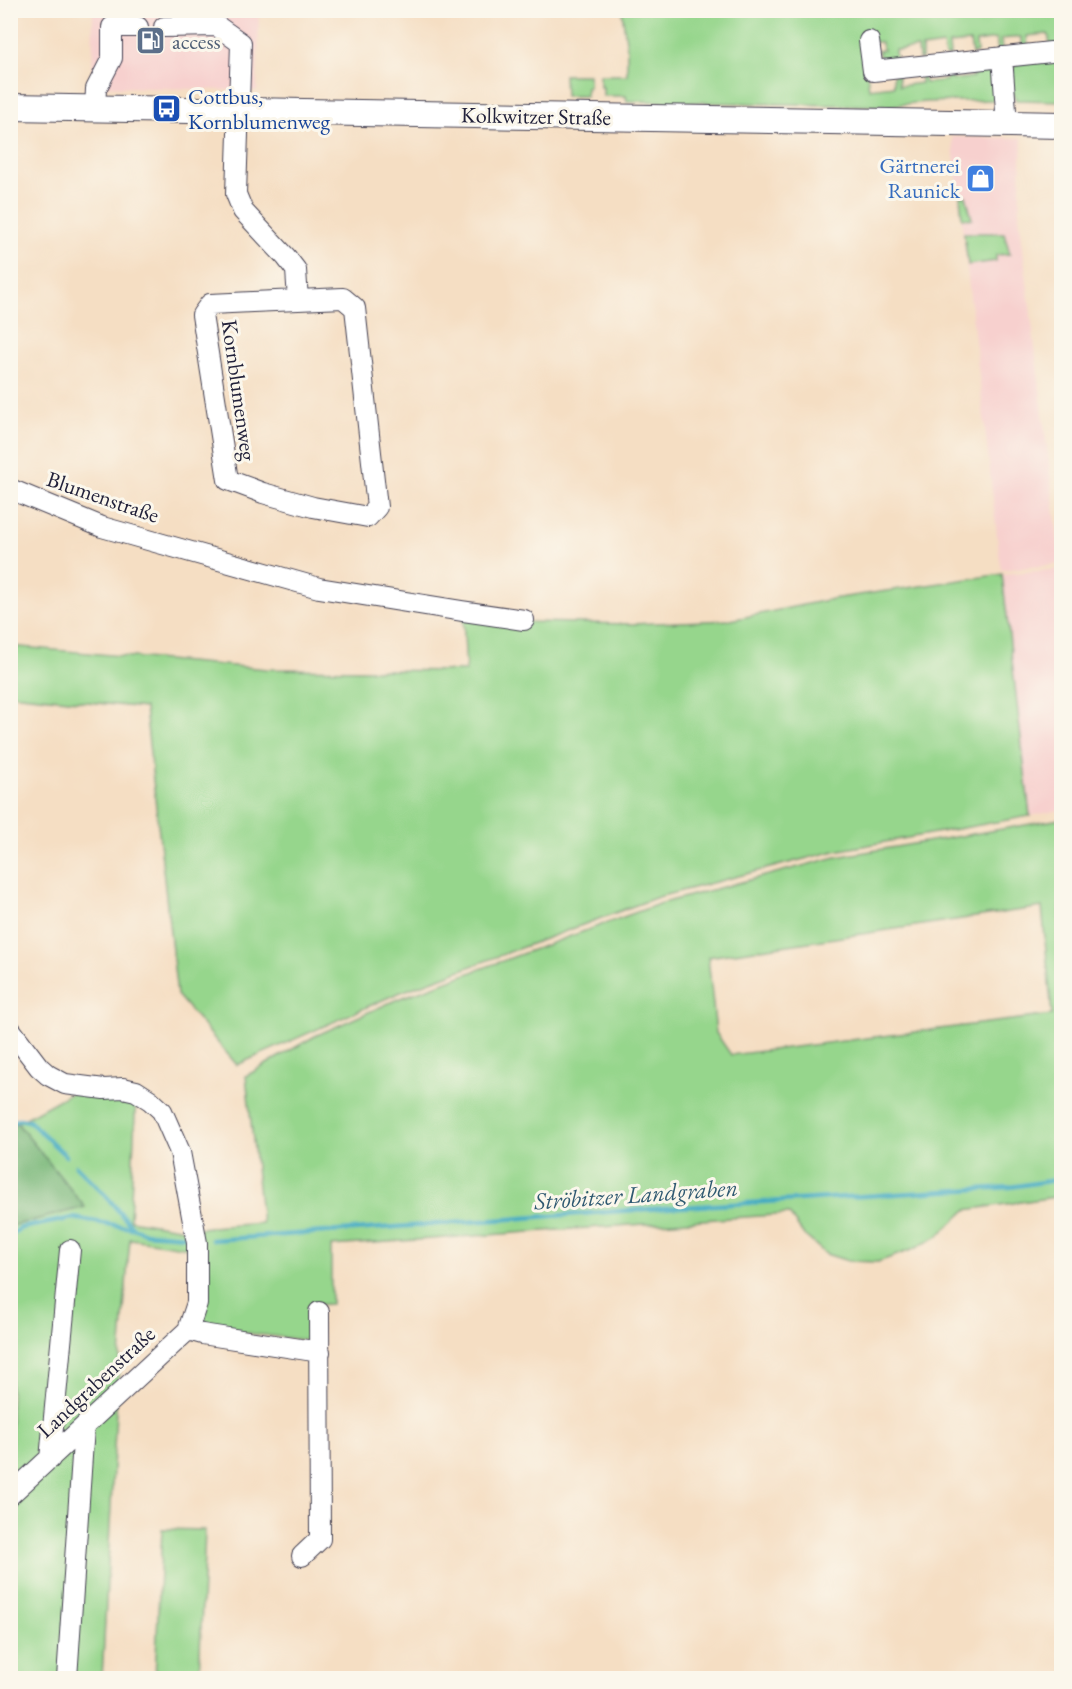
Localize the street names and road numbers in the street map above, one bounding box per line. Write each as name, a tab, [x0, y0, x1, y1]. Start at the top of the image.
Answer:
street label: Kolkwitzer Straße	[461, 100, 612, 132]
street label: Kornblumenweg	[215, 318, 263, 463]
street label: Blumenstraße	[43, 464, 163, 530]
street label: Landgrabenstraße	[31, 1319, 162, 1444]

